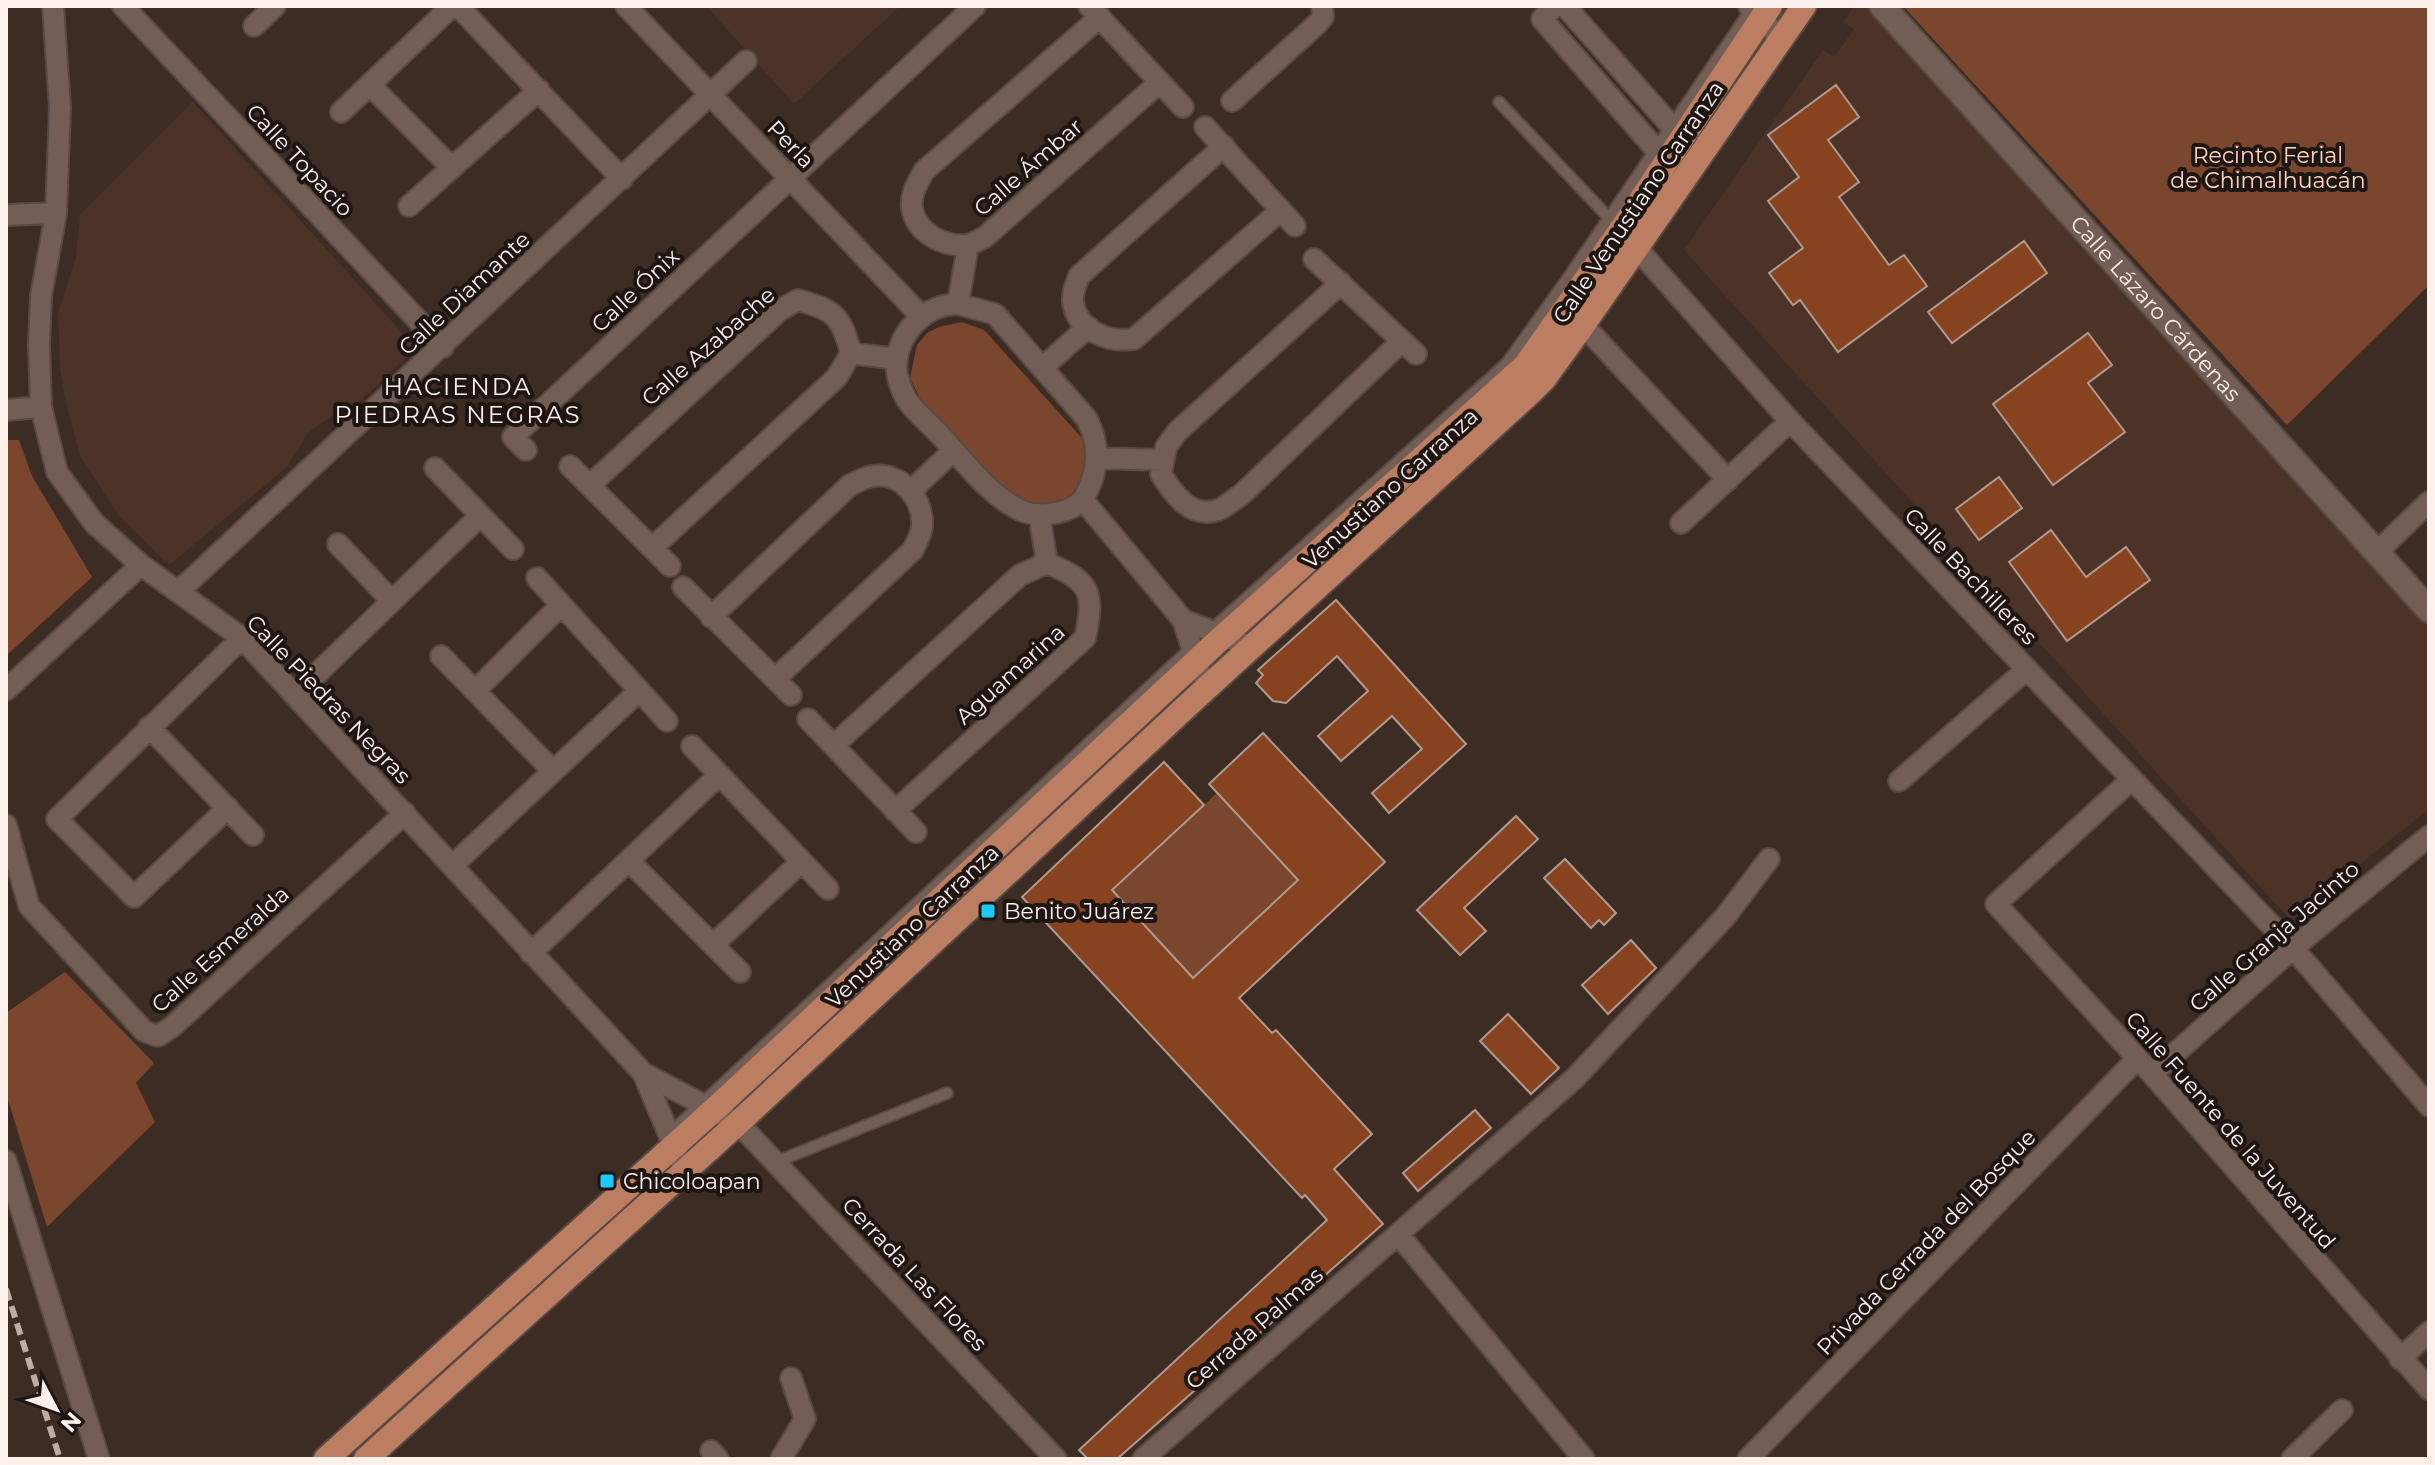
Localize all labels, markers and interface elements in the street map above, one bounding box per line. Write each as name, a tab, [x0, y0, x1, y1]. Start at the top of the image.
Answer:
street label: Calle Venustiano Carranza	[1547, 76, 1730, 329]
street label: Calle Topacio	[241, 98, 359, 222]
street label: Calle Ámbar	[969, 113, 1088, 222]
street label: Perla	[761, 115, 820, 174]
park label: Recinto Ferial de Chimalhuacán	[2170, 142, 2366, 194]
street label: Calle Lázaro Cárdenas	[2064, 210, 2247, 407]
street label: Calle Diamante	[393, 226, 535, 361]
street label: Calle Ónix	[586, 243, 685, 338]
street label: Calle Azabache	[636, 281, 780, 412]
district label: HACIENDA PIEDRAS NEGRAS	[334, 372, 582, 429]
street label: Venustiano Carranza	[1297, 402, 1484, 574]
street label: Calle Bachilleres	[1899, 502, 2043, 650]
street label: Calle Piedras Negras	[241, 609, 417, 790]
street label: Aguamarina	[950, 618, 1070, 730]
street label: Venustiano Carranza	[820, 839, 1005, 1014]
street label: Calle Granja Jacinto	[2184, 855, 2365, 1017]
street label: Calle Esmeralda	[146, 880, 295, 1018]
place label: Benito Juárez	[1004, 898, 1154, 925]
marker: Benito Juárez	[979, 902, 997, 920]
street label: Calle Fuente de la Juventud	[2120, 1006, 2341, 1255]
street label: Privada Cerrada del Bosque	[1811, 1124, 2042, 1361]
place label: Chicoloapan	[623, 1168, 761, 1195]
marker: Chicoloapan	[598, 1172, 616, 1190]
street label: Cerrada Las Flores	[836, 1192, 993, 1357]
street label: Cerrada Palmas	[1180, 1261, 1329, 1395]
north arrow	[16, 1369, 96, 1449]
text: N	[55, 1406, 87, 1437]

